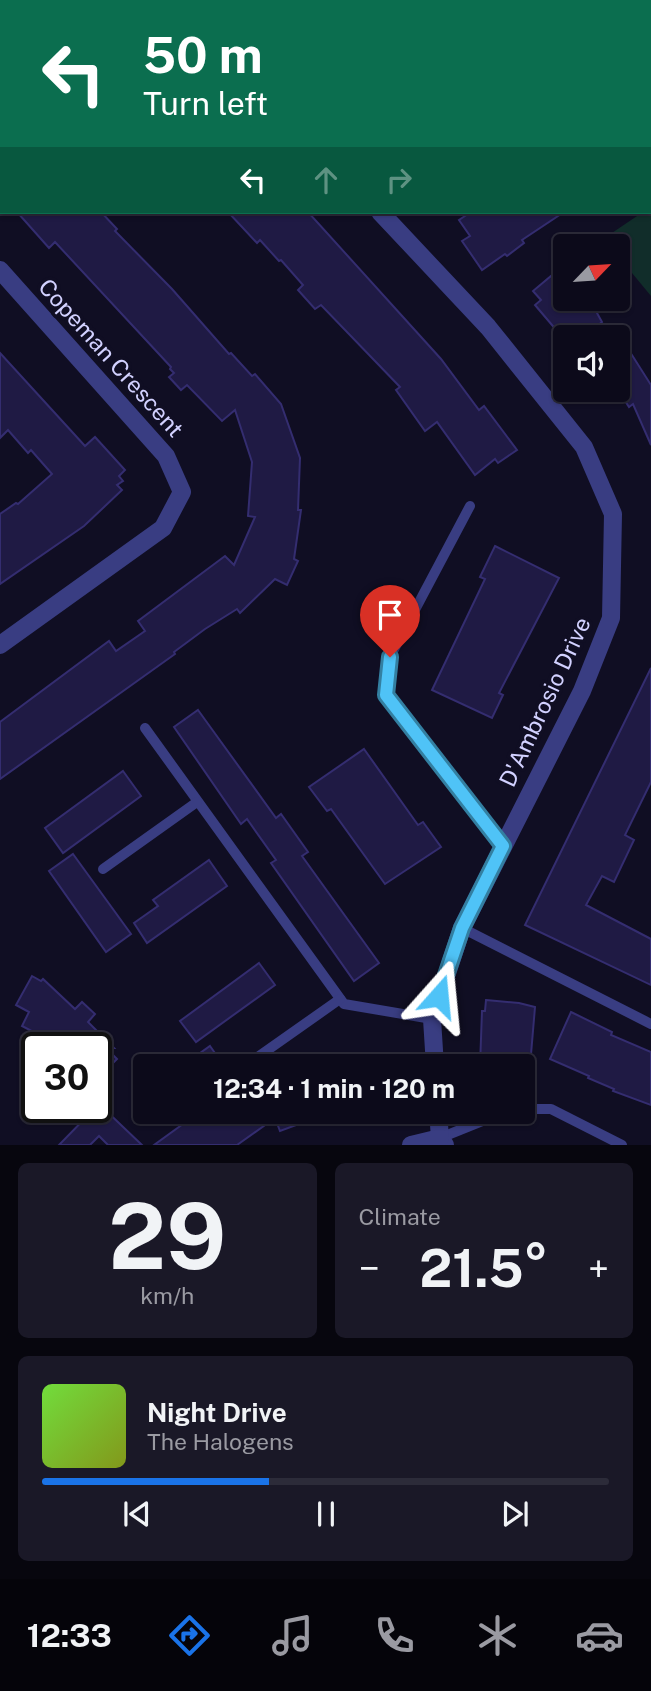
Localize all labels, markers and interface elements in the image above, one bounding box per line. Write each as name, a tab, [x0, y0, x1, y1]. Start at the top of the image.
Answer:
text: 50 m	[143, 26, 263, 84]
icon: left	[28, 28, 119, 119]
text: Turn left	[143, 85, 268, 122]
icon: left	[234, 161, 272, 199]
icon: ahead	[307, 161, 345, 199]
icon: right	[380, 161, 418, 199]
north arrow	[553, 234, 630, 312]
map controls	[553, 234, 630, 402]
street label: Copeman Crescent	[33, 273, 189, 442]
button: sound	[553, 325, 630, 402]
pin	[360, 585, 420, 657]
icon: arrive	[371, 596, 409, 634]
street label: D'Ambrosio Drive	[493, 613, 596, 791]
position arrow	[402, 959, 476, 1033]
speed limit sign: 30	[21, 1032, 112, 1123]
text: 12:34 · 1 min · 120 m	[213, 1073, 455, 1104]
text: 29	[108, 1183, 226, 1289]
text: Climate	[359, 1203, 441, 1230]
text: 21.5°	[419, 1238, 548, 1299]
text: −	[359, 1246, 380, 1291]
text: +	[588, 1246, 609, 1291]
text: km/h	[140, 1282, 194, 1309]
text: Night Drive	[147, 1397, 287, 1428]
text: The Halogens	[147, 1428, 294, 1455]
icon: previous	[118, 1495, 156, 1533]
icon: pause	[307, 1495, 345, 1533]
icon: next	[496, 1495, 534, 1533]
icon: directions	[165, 1611, 214, 1660]
icon: music	[268, 1611, 317, 1660]
icon: phone	[370, 1611, 419, 1660]
icon: climate	[473, 1611, 522, 1660]
icon: car	[575, 1611, 624, 1660]
text: 12:33	[27, 1617, 112, 1654]

